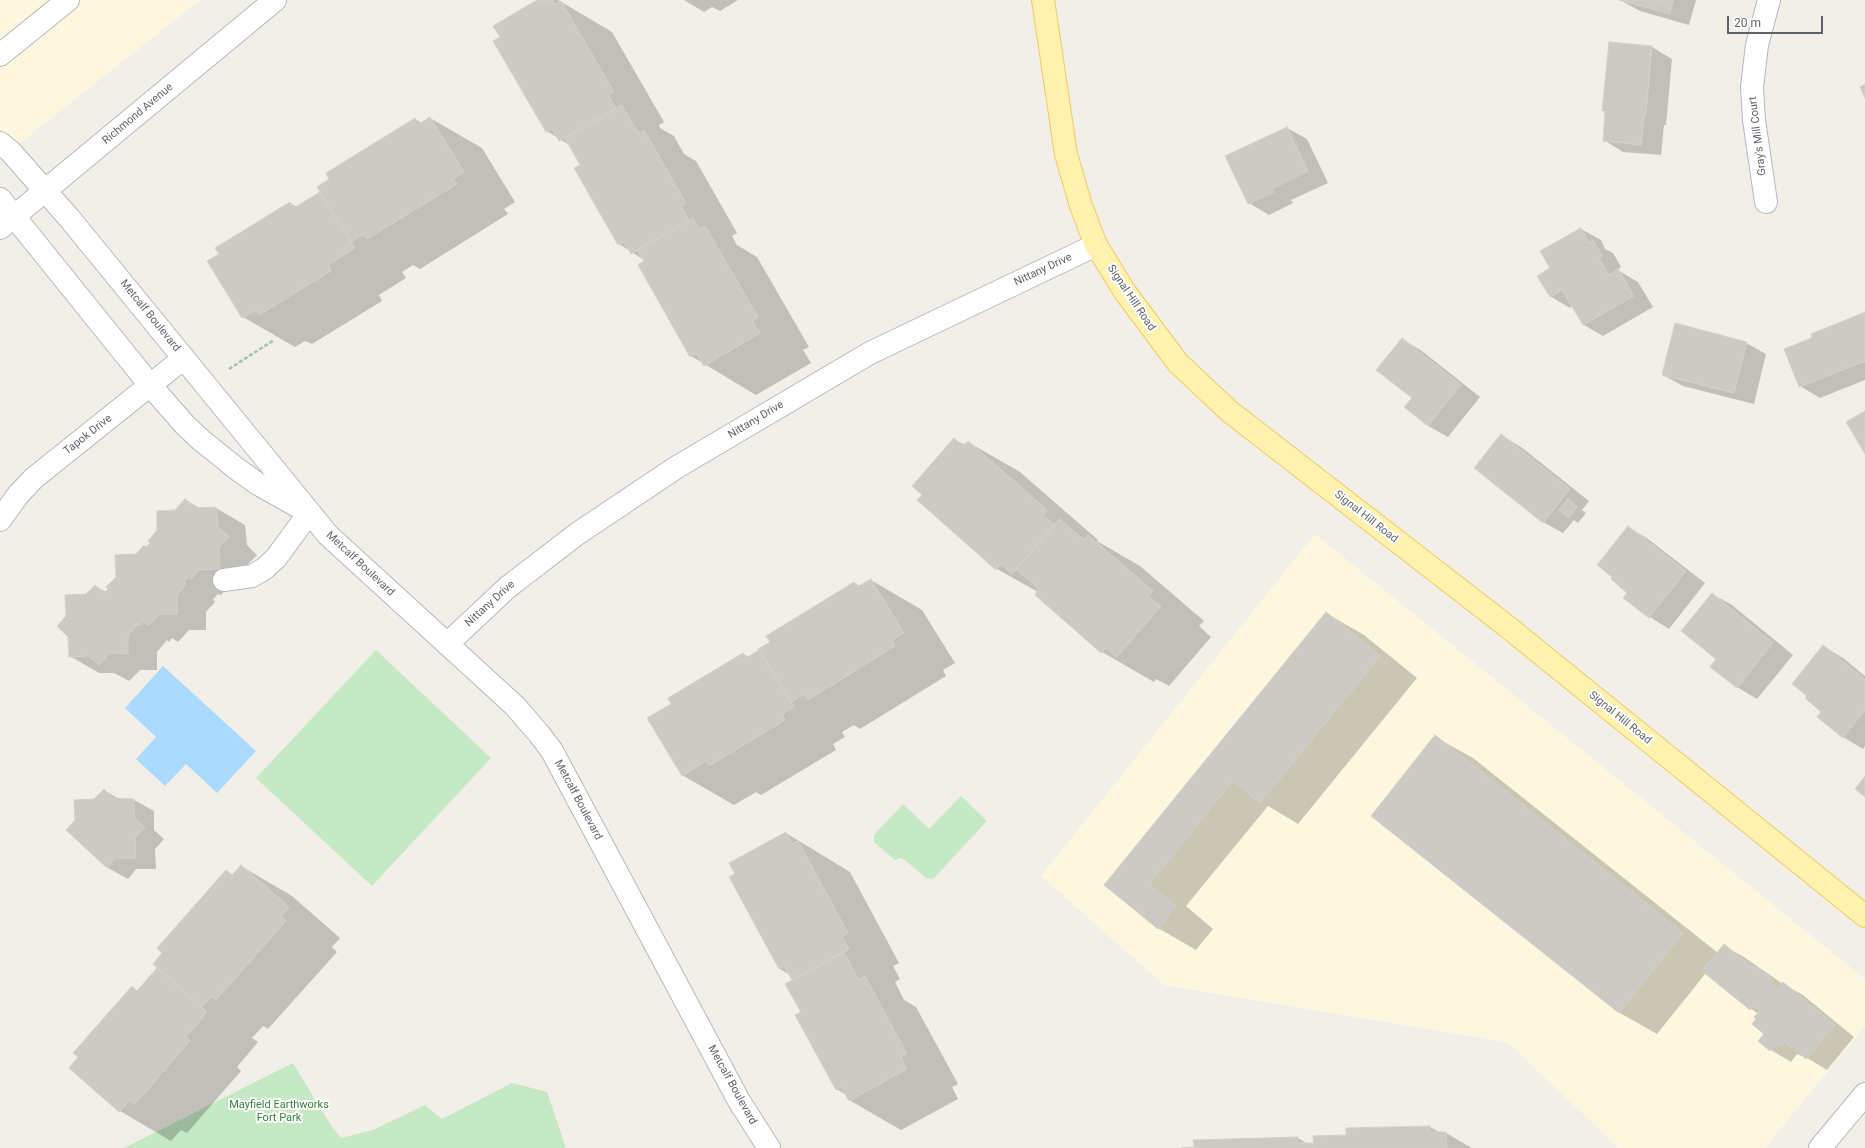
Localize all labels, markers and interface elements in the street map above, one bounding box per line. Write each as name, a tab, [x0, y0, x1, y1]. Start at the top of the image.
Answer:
scale bar	[1729, 8, 1825, 34]
text: 20 m	[1734, 16, 1761, 30]
street label: Richmond Avenue	[100, 81, 176, 147]
street label: Gray's Mill Court	[1747, 96, 1769, 176]
street label: Nittany Drive	[1012, 251, 1074, 289]
street label: Signal Hill Road	[1104, 263, 1158, 333]
street label: Metcalf Boulevard	[117, 277, 183, 355]
street label: Nittany Drive	[726, 398, 786, 442]
street label: Tapok Drive	[61, 412, 115, 458]
street label: Signal Hill Road	[1332, 488, 1400, 546]
street label: Metcalf Boulevard	[323, 529, 397, 599]
street label: Nittany Drive	[462, 578, 518, 630]
street label: Signal Hill Road	[1586, 689, 1654, 747]
street label: Metcalf Boulevard	[551, 758, 605, 842]
street label: Metcalf Boulevard	[705, 1043, 759, 1127]
park label: Mayfield Earthworks Fort Park	[229, 1098, 329, 1124]

